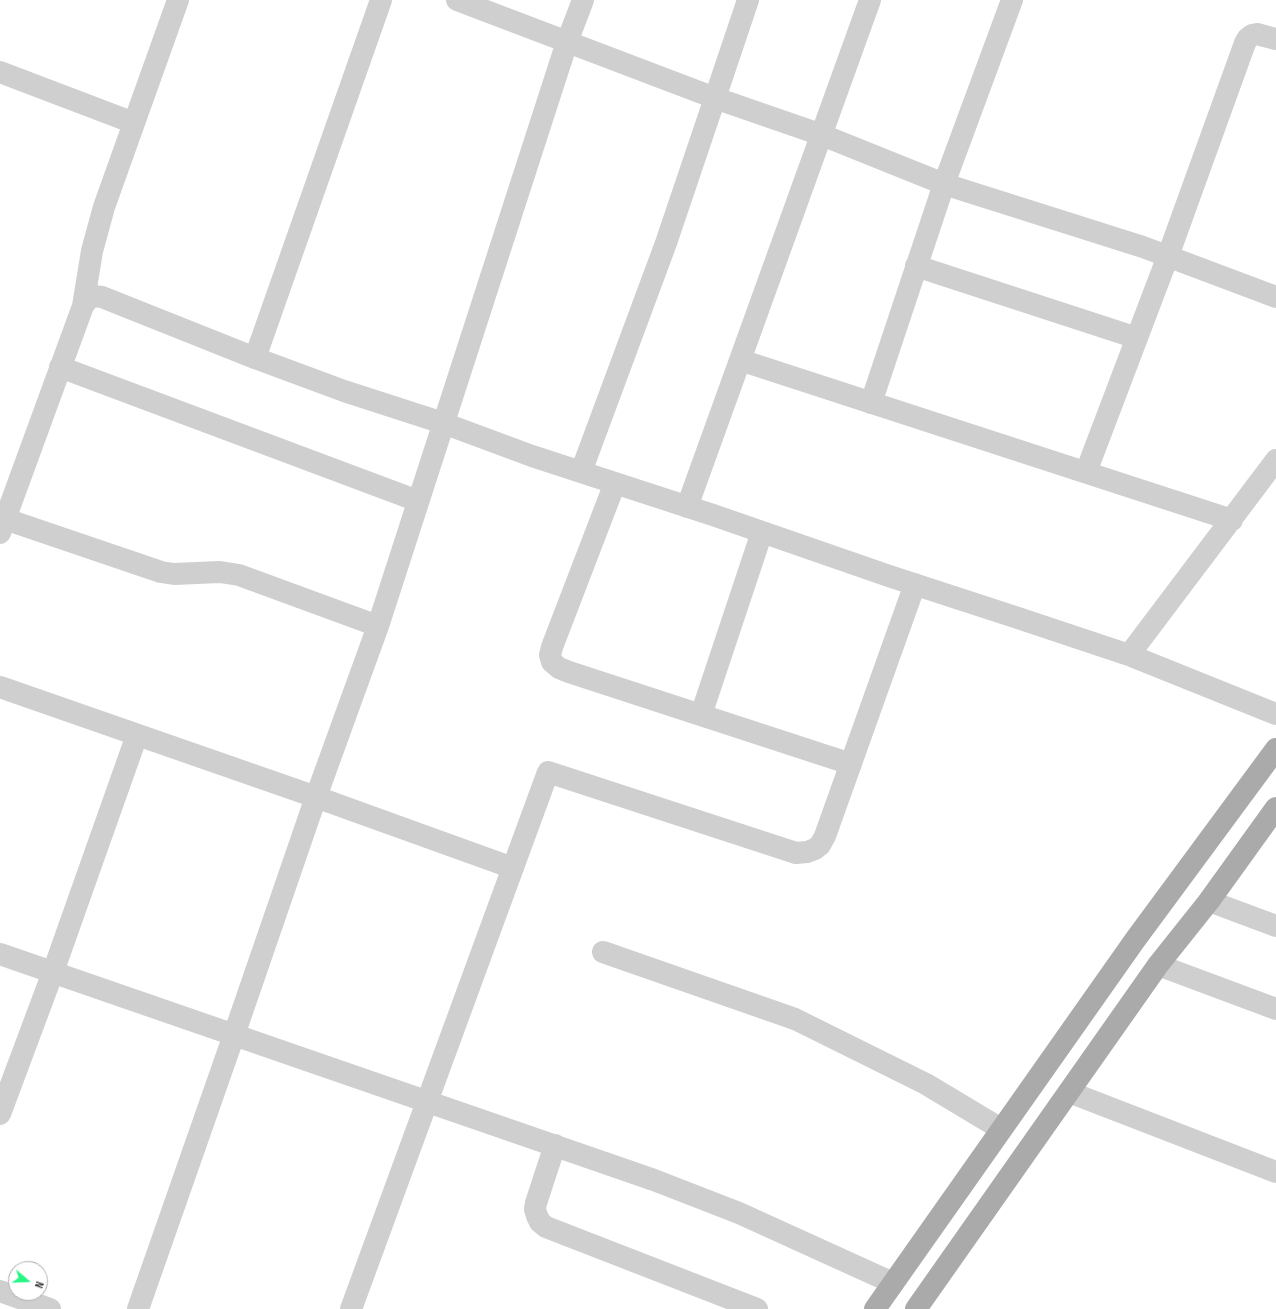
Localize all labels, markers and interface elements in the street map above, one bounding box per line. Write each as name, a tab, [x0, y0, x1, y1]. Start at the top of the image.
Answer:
north arrow	[8, 1261, 48, 1301]
text: N	[32, 1280, 46, 1290]

